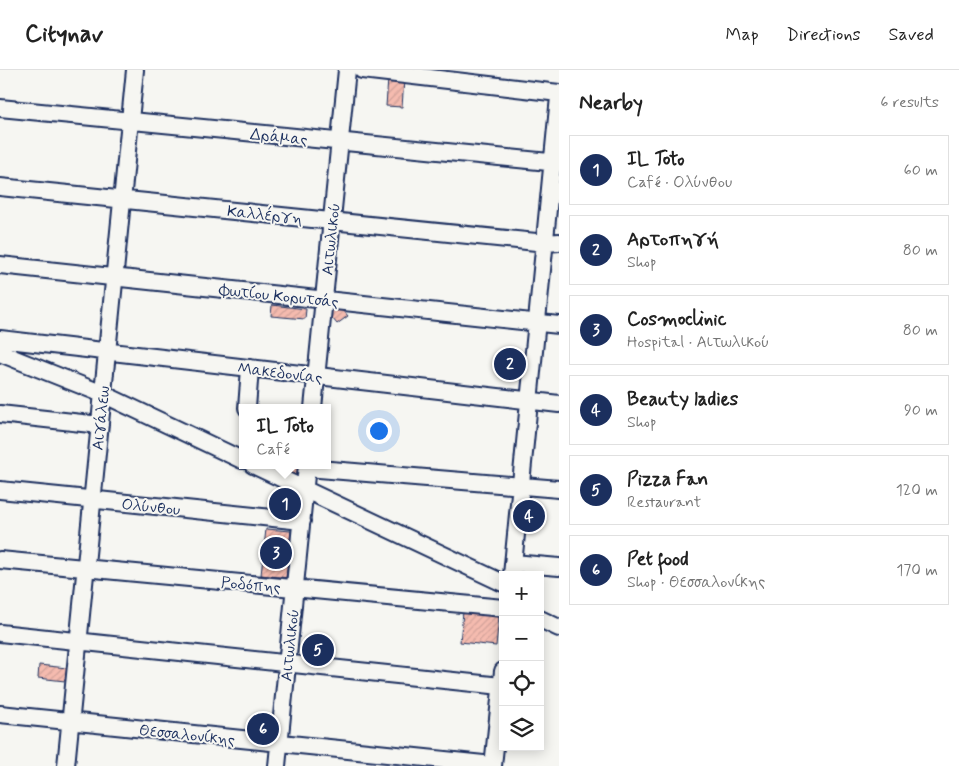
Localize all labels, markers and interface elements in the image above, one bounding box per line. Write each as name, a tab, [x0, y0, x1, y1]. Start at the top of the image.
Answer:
text: Citynav	[25, 19, 103, 50]
text: Map	[726, 23, 759, 47]
text: Directions	[787, 23, 861, 47]
text: Saved	[889, 23, 934, 47]
text: Nearby	[579, 89, 643, 117]
text: 6 results	[880, 92, 939, 113]
street label: Δράμας	[249, 124, 309, 151]
text: IL Toto	[627, 147, 685, 172]
text: 1	[592, 160, 600, 181]
text: 60 m	[904, 160, 938, 181]
text: Café · Ολύνθου	[627, 172, 732, 193]
street label: Καλλέργη	[226, 200, 304, 230]
street label: Αιτωλικού	[317, 202, 346, 276]
text: Αρτοπηγή	[627, 227, 719, 252]
text: 2	[592, 240, 600, 261]
text: 80 m	[903, 240, 938, 261]
text: Shop	[627, 252, 656, 273]
street label: Φωτίου Κορυτσάς	[217, 280, 340, 313]
text: Cosmoclinic	[627, 307, 726, 332]
text: 3	[592, 320, 600, 341]
text: 80 m	[903, 320, 938, 341]
text: Hospital · Αιτωλικού	[627, 332, 769, 353]
pin: 2	[494, 345, 526, 383]
street label: Μακεδονίας	[236, 358, 323, 389]
street label: Αιγάλεω	[88, 385, 115, 451]
text: Beauty ladies	[627, 387, 738, 412]
text: 4	[591, 400, 601, 421]
text: 90 m	[904, 400, 938, 421]
popup	[239, 404, 331, 469]
text: Shop	[627, 412, 656, 433]
text: IL Toto	[256, 414, 314, 439]
your location	[366, 418, 392, 444]
text: Café	[256, 439, 290, 460]
text: Pizza Fan	[627, 467, 708, 492]
text: 5	[591, 480, 601, 501]
text: 120 m	[896, 480, 938, 501]
pin: 1	[269, 485, 301, 523]
text: Restaurant	[627, 492, 701, 513]
street label: Ολύνθου	[120, 494, 181, 521]
pin: 4	[513, 497, 545, 535]
pin: 3	[260, 534, 292, 572]
text: Pet food	[627, 547, 689, 572]
text: 6	[592, 560, 600, 581]
text: 170 m	[896, 560, 938, 581]
map controls	[499, 571, 544, 751]
button: +	[499, 571, 544, 616]
street label: Ροδόπης	[220, 572, 282, 599]
text: Shop · Θεσσαλονίκης	[627, 572, 765, 593]
street label: Αιτωλικού	[276, 608, 305, 682]
button: −	[499, 616, 544, 661]
pin: 5	[302, 631, 334, 669]
button: locate	[499, 661, 544, 706]
button: layers	[499, 706, 544, 751]
pin: 6	[247, 710, 279, 748]
street label: Θεσσαλονίκης	[138, 720, 236, 751]

